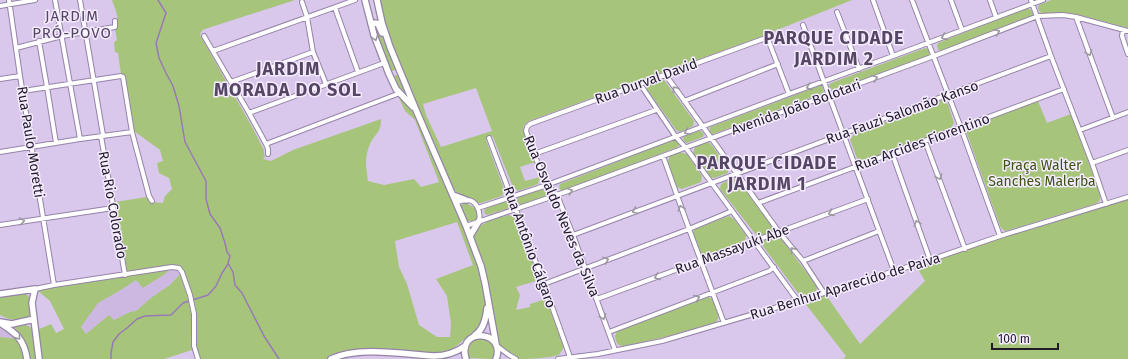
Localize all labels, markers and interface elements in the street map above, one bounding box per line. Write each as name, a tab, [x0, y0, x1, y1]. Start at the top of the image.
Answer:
district label: JARDIM PRÓ-POVO	[32, 7, 112, 42]
district label: PARQUE CIDADE JARDIM 2	[763, 27, 905, 70]
one-way arrow	[993, 28, 1000, 36]
one-way arrow	[940, 32, 947, 40]
one-way arrow	[370, 34, 379, 41]
one-way arrow	[1085, 50, 1093, 57]
street label: Rua Durval David	[593, 55, 700, 108]
district label: JARDIM MORADA DO SOL	[214, 58, 362, 101]
one-way arrow	[872, 74, 879, 82]
street label: Avenida João Bolotari	[729, 76, 863, 139]
street label: Rua Fauzi Salomão Kanso	[824, 77, 981, 148]
one-way arrow	[805, 82, 812, 90]
street label: Rua Paulo Moretti	[13, 85, 48, 199]
one-way arrow	[673, 86, 680, 93]
street label: Rua Arcides Fiorentino	[852, 110, 992, 175]
one-way arrow	[684, 128, 691, 136]
street label: Rua Osvaldo Neves da Silva	[520, 133, 603, 299]
street label: Rua Rio Colorado	[95, 150, 130, 260]
district label: PARQUE CIDADE JARDIM 1	[696, 152, 838, 195]
park label: Praça Walter Sanches Malerba	[988, 157, 1096, 190]
one-way arrow	[934, 174, 942, 181]
street label: Rua Antônio Cálgaro	[500, 184, 559, 310]
one-way arrow	[566, 187, 573, 195]
one-way arrow	[677, 204, 686, 211]
one-way arrow	[632, 207, 639, 215]
one-way arrow	[828, 208, 835, 216]
one-way arrow	[19, 218, 25, 226]
one-way arrow	[914, 220, 922, 227]
street label: Rua Massayuki Abe	[673, 221, 792, 278]
one-way arrow	[791, 247, 798, 254]
street label: Rua Benhur Aparecido de Paiva	[748, 249, 942, 324]
one-way arrow	[603, 256, 610, 264]
one-way arrow	[653, 273, 660, 281]
one-way arrow	[694, 295, 701, 303]
one-way arrow	[599, 314, 607, 321]
scale bar	[992, 325, 1058, 351]
text: 100 m	[998, 332, 1030, 346]
one-way arrow	[14, 333, 21, 340]

